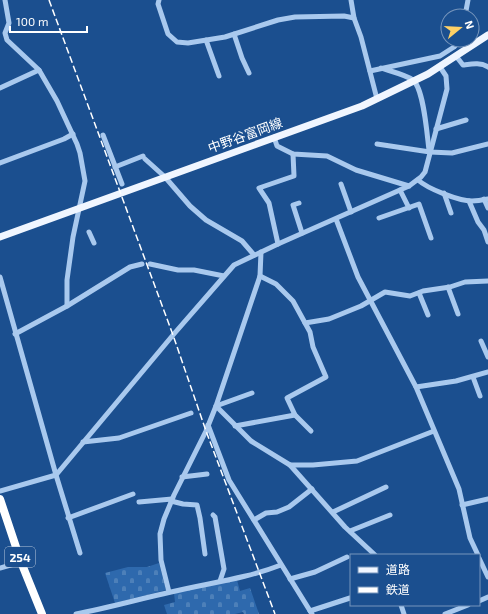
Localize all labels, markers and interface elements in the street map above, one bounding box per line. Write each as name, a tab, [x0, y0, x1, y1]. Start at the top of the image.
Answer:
scale bar	[10, 8, 87, 34]
north arrow	[440, 8, 480, 48]
text: 100 m	[16, 14, 48, 28]
text: N	[463, 19, 477, 31]
street label: 中野谷富岡線	[206, 114, 284, 156]
road number: 254	[5, 547, 35, 567]
legend	[350, 554, 480, 606]
text: 道路	[386, 562, 410, 576]
text: 鉄道	[386, 582, 410, 596]

